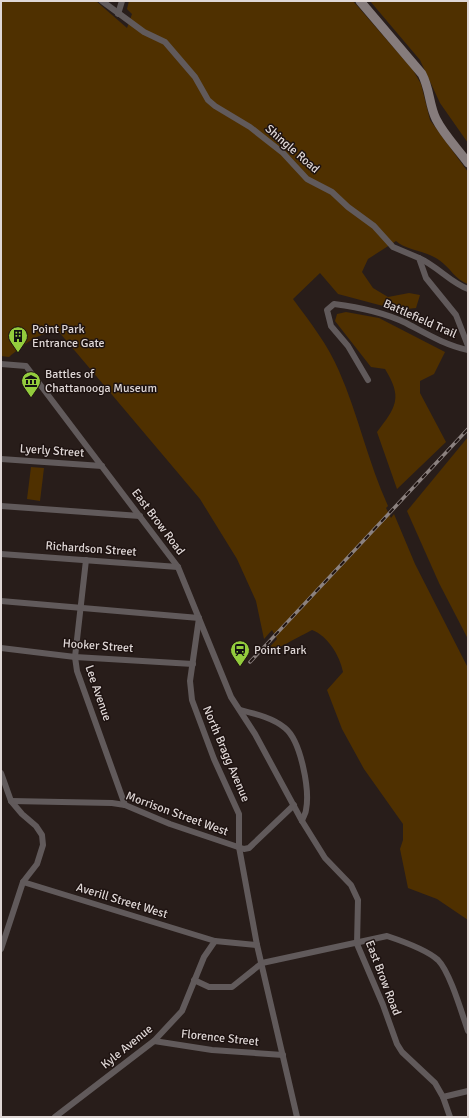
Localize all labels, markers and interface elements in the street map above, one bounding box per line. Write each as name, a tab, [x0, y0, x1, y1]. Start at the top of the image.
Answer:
street label: Shingle Road	[262, 121, 322, 177]
street label: Battlefield Trail	[381, 296, 460, 342]
place label: Point Park Entrance Gate	[32, 322, 105, 351]
building icon: Point Park Entrance Gate	[7, 325, 29, 353]
place label: Battles of Chattanooga Museum	[45, 367, 157, 396]
museum icon: Battles of Chattanooga Museum	[20, 370, 42, 398]
street label: Lyerly Street	[19, 441, 85, 461]
street label: East Brow Road	[128, 486, 188, 558]
street label: Richardson Street	[45, 538, 137, 560]
street label: Hooker Street	[62, 636, 134, 656]
station icon: Point Park	[229, 639, 251, 667]
place label: Point Park	[254, 643, 306, 658]
street label: Lee Avenue	[81, 663, 115, 723]
street label: North Bragg Avenue	[199, 704, 253, 804]
street label: Morrison Street West	[124, 788, 230, 840]
street label: Averill Street West	[74, 880, 170, 922]
street label: East Brow Road	[362, 938, 404, 1018]
street label: Kyle Avenue	[98, 1022, 156, 1072]
street label: Florence Street	[180, 1026, 260, 1050]

